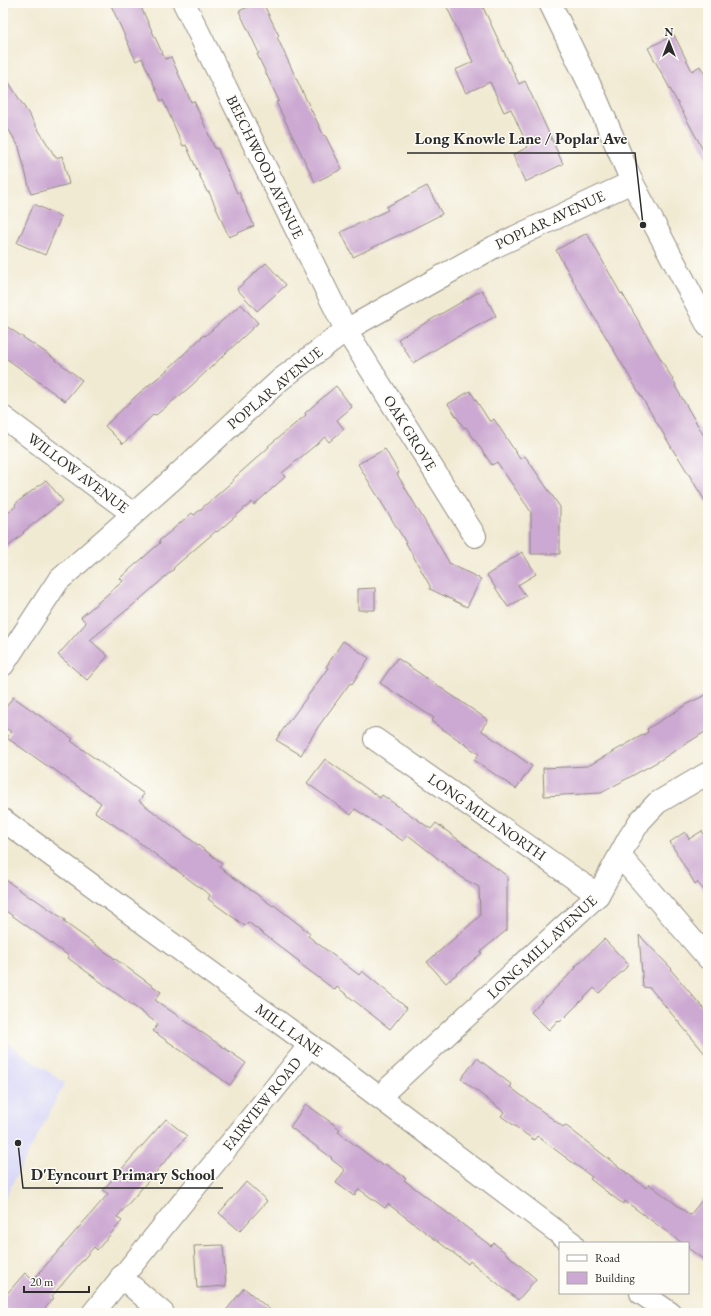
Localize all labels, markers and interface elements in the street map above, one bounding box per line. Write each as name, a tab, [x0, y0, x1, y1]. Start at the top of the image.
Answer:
north arrow	[649, 22, 689, 62]
text: N	[665, 25, 674, 39]
street label: BEECHWOOD AVENUE	[222, 92, 309, 242]
callout: Long Knowle Lane / Poplar Ave	[407, 125, 635, 153]
text: Long Knowle Lane / Poplar Ave	[415, 128, 628, 149]
street label: POPLAR AVENUE	[492, 186, 608, 253]
street label: POPLAR AVENUE	[223, 342, 327, 433]
street label: OAK GROVE	[380, 391, 441, 475]
street label: WILLOW AVENUE	[24, 428, 133, 517]
street label: LONG MILL NORTH	[425, 769, 550, 864]
street label: LONG MILL AVENUE	[483, 890, 601, 1002]
street label: MILL LANE	[252, 999, 327, 1061]
street label: FAIRVIEW ROAD	[218, 1053, 305, 1154]
callout: D'Eyncourt Primary School	[23, 1160, 223, 1188]
text: D'Eyncourt Primary School	[31, 1164, 216, 1185]
legend	[559, 1242, 689, 1294]
text: Road	[595, 1250, 621, 1266]
scale bar	[24, 1268, 89, 1294]
text: Building	[595, 1270, 636, 1286]
text: 20 m	[30, 1274, 54, 1290]

